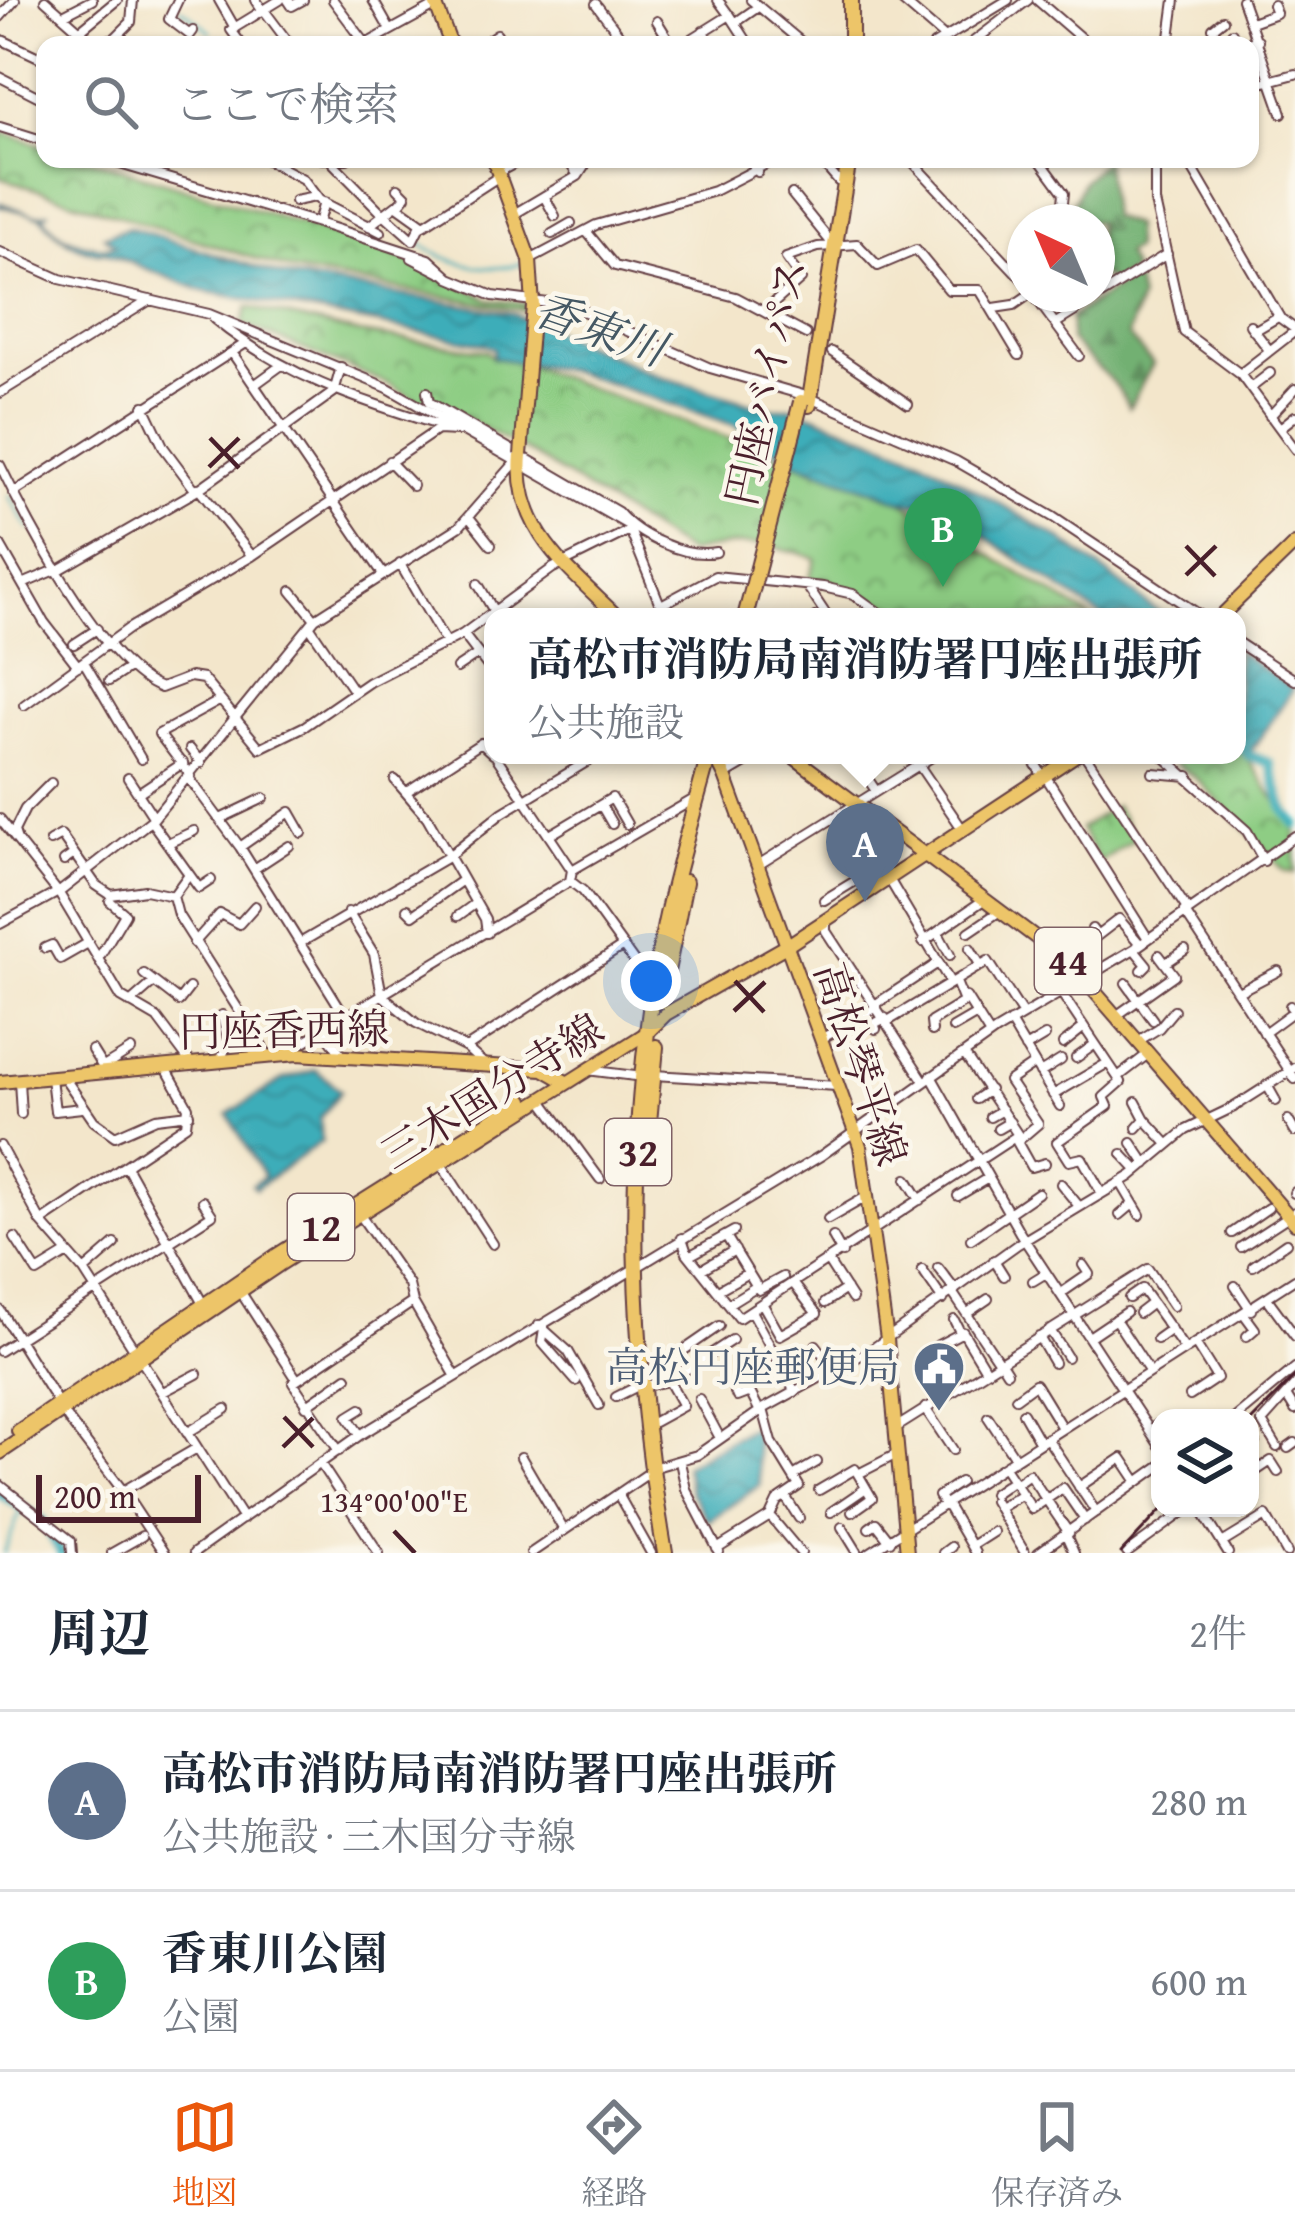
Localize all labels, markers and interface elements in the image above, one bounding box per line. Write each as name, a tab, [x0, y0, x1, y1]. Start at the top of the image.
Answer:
search box	[36, 36, 1259, 168]
icon: search	[78, 69, 144, 135]
text: ここで検索	[174, 71, 399, 136]
north arrow	[1007, 204, 1115, 312]
street label: 円座バイパス	[710, 253, 821, 511]
water label: 香東川	[526, 276, 679, 383]
pin: B	[904, 488, 982, 587]
popup	[484, 608, 1246, 764]
text: 高松市消防局南消防署円座出張所	[527, 626, 1203, 691]
text: 公共施設	[527, 693, 684, 750]
pin: A	[826, 803, 904, 902]
road number: 44	[1035, 928, 1101, 994]
your location	[621, 951, 681, 1011]
street label: 高松琴平線	[800, 955, 923, 1173]
street label: 円座香西線	[178, 997, 390, 1062]
street label: 三木国分寺線	[369, 998, 615, 1183]
road number: 32	[605, 1119, 671, 1185]
road number: 12	[288, 1194, 354, 1260]
place label: 高松円座郵便局	[606, 1336, 900, 1397]
public building icon: 高松円座郵便局	[911, 1339, 967, 1413]
map controls	[1151, 1409, 1259, 1517]
button: layers	[1151, 1409, 1259, 1517]
scale bar	[36, 1469, 201, 1522]
text: 200 m	[54, 1472, 136, 1520]
text: 134°00'00"E	[320, 1479, 468, 1523]
text: 周辺	[48, 1595, 150, 1670]
text: 2件	[1189, 1604, 1247, 1661]
text: 高松市消防局南消防署円座出張所	[162, 1740, 837, 1805]
text: A	[75, 1772, 99, 1829]
text: 280 m	[1150, 1772, 1247, 1829]
text: 公共施設 · 三木国分寺線	[162, 1807, 576, 1864]
text: 香東川公園	[162, 1920, 387, 1985]
text: B	[75, 1952, 99, 2009]
text: 600 m	[1150, 1952, 1247, 2009]
text: 公園	[162, 1987, 240, 2044]
tab: 地図	[172, 2094, 238, 2216]
tab: 経路	[581, 2094, 647, 2216]
tab: 保存済み	[991, 2094, 1123, 2216]

